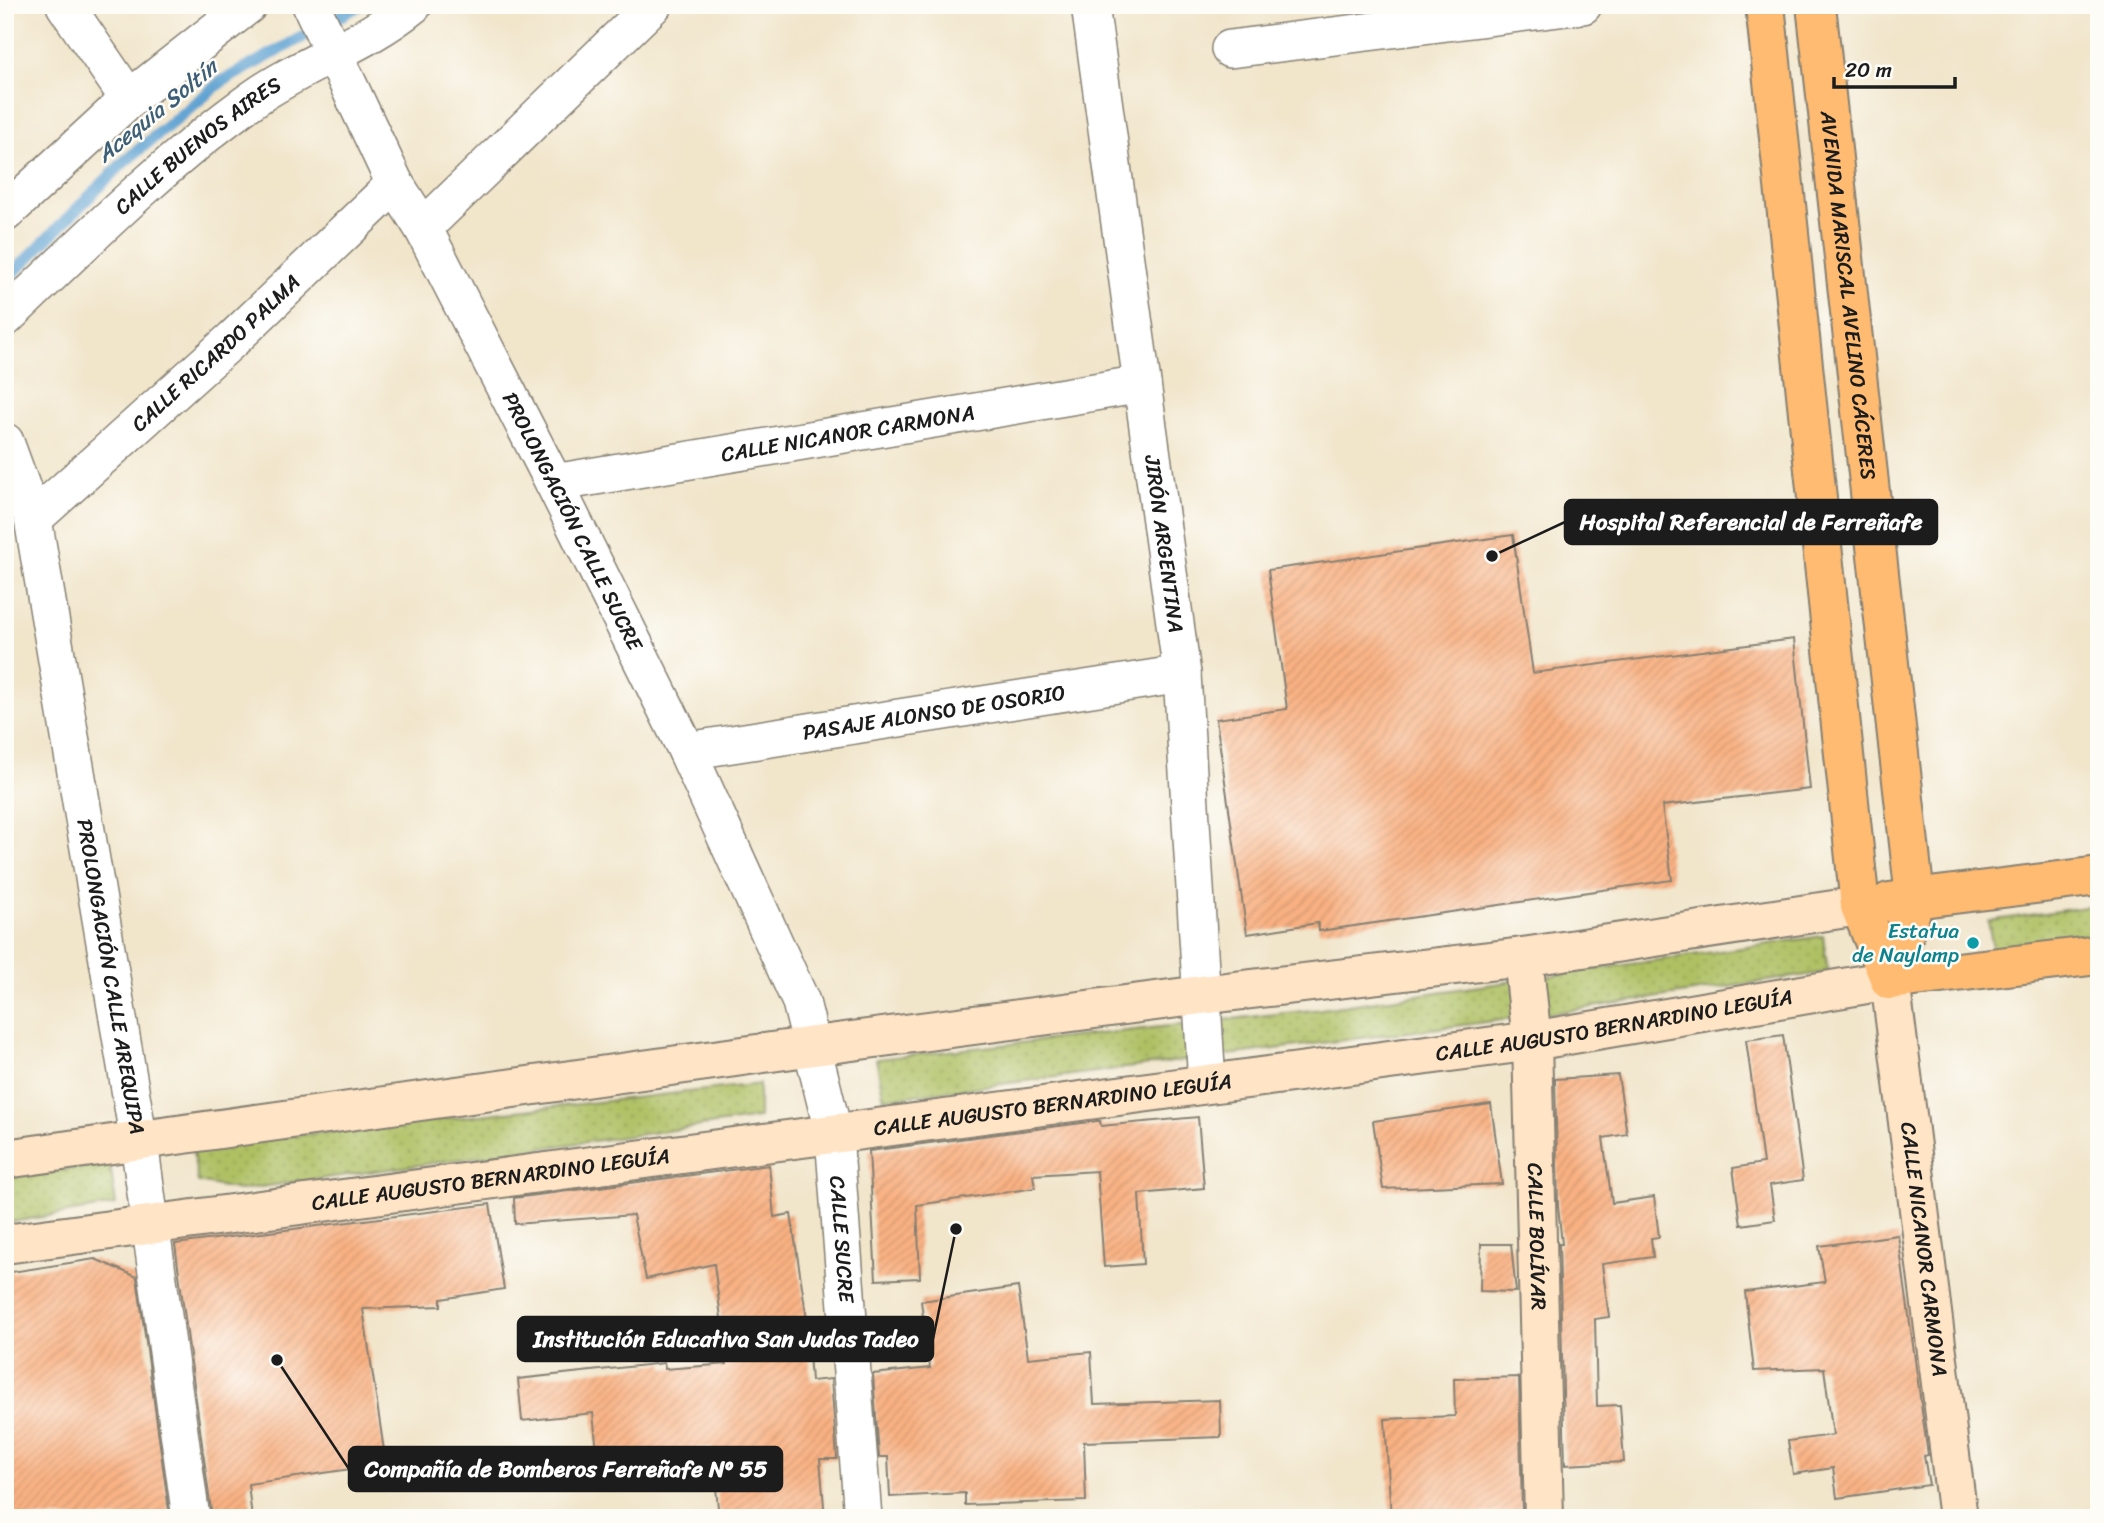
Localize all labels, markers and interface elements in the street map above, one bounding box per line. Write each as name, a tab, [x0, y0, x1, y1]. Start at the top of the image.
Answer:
scale bar	[1834, 46, 1955, 90]
water label: Acequia Soltín	[86, 47, 229, 174]
text: 20 m	[1845, 51, 1892, 89]
street label: CALLE BUENOS AIRES	[105, 66, 289, 225]
street label: AVENIDA MARISCAL AVELINO CÁCERES	[1809, 108, 1887, 482]
street label: CALLE RICARDO PALMA	[122, 264, 310, 442]
street label: PROLONGACIÓN CALLE SUCRE	[491, 385, 654, 659]
street label: CALLE NICANOR CARMONA	[718, 394, 977, 474]
street label: JIRÓN ARGENTINA	[1133, 452, 1195, 635]
callout: Hospital Referencial de Ferreñafe	[1565, 500, 1937, 544]
text: Hospital Referencial de Ferreñafe	[1579, 502, 1923, 543]
street label: PASAJE ALONSO DE OSORIO	[800, 673, 1068, 752]
street label: PROLONGACIÓN CALLE AREQUIPA	[65, 816, 156, 1137]
place label: Estatua de Naylamp	[1852, 912, 1959, 974]
marker: Estatua de Naylamp	[1965, 935, 1981, 951]
street label: CALLE AUGUSTO BERNARDINO LEGUÍA	[1433, 978, 1796, 1073]
street label: CALLE AUGUSTO BERNARDINO LEGUÍA	[871, 1062, 1234, 1147]
street label: CALLE NICANOR CARMONA	[1889, 1120, 1959, 1379]
street label: CALLE AUGUSTO BERNARDINO LEGUÍA	[309, 1137, 672, 1222]
street label: CALLE BOLÍVAR	[1516, 1162, 1558, 1311]
street label: CALLE SUCRE	[818, 1174, 866, 1305]
callout: Institución Educativa San Judas Tadeo	[518, 1317, 933, 1361]
text: Institución Educativa San Judas Tadeo	[532, 1319, 919, 1360]
callout: Compañía de Bomberos Ferreñafe Nº 55	[349, 1447, 782, 1491]
text: Compañía de Bomberos Ferreñafe Nº 55	[363, 1449, 768, 1490]

